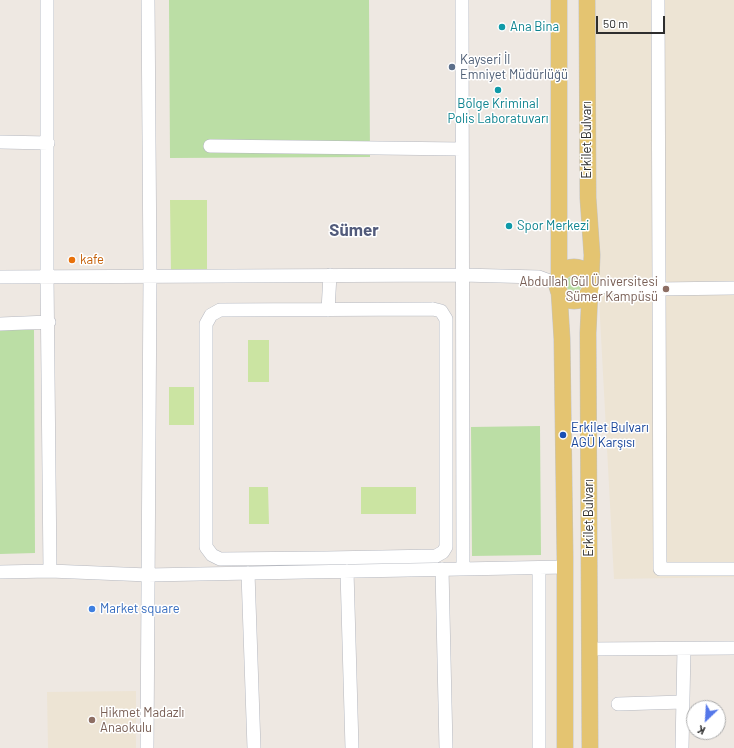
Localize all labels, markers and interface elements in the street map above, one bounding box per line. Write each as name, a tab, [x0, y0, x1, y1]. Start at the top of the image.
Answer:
scale bar	[598, 8, 667, 34]
text: 50 m	[603, 16, 628, 30]
place label: Ana Bina	[510, 19, 559, 35]
marker: Ana Bina	[497, 22, 507, 32]
place label: Kayseri İl Emniyet Müdürlüğü	[460, 52, 568, 83]
marker: Kayseri İl Emniyet Müdürlüğü	[447, 62, 457, 72]
marker: Bölge Kriminal Polis Laboratuvarı	[493, 85, 503, 95]
place label: Bölge Kriminal Polis Laboratuvarı	[448, 96, 548, 127]
street label: Erkilet Bulvarı	[579, 101, 595, 179]
place label: Spor Merkezi	[517, 218, 589, 234]
district label: Sümer	[329, 220, 379, 240]
marker: Spor Merkezi	[504, 221, 514, 231]
place label: kafe	[80, 252, 104, 268]
marker: kafe	[67, 255, 77, 265]
place label: Abdullah Gül Üniversitesi Sümer Kampüsü	[519, 274, 658, 305]
marker: Abdullah Gül Üniversitesi Sümer Kampüsü	[661, 284, 671, 294]
place label: Erkilet Bulvarı AGÜ Karşısı	[571, 420, 649, 451]
marker: Erkilet Bulvarı AGÜ Karşısı	[558, 430, 568, 440]
street label: Erkilet Bulvarı	[581, 479, 597, 557]
place label: Market square	[100, 601, 180, 617]
marker: Market square	[87, 604, 97, 614]
north arrow	[686, 700, 726, 740]
place label: Hikmet Madazlı Anaokulu	[100, 705, 184, 736]
marker: Hikmet Madazlı Anaokulu	[87, 715, 97, 725]
text: K	[695, 723, 707, 738]

